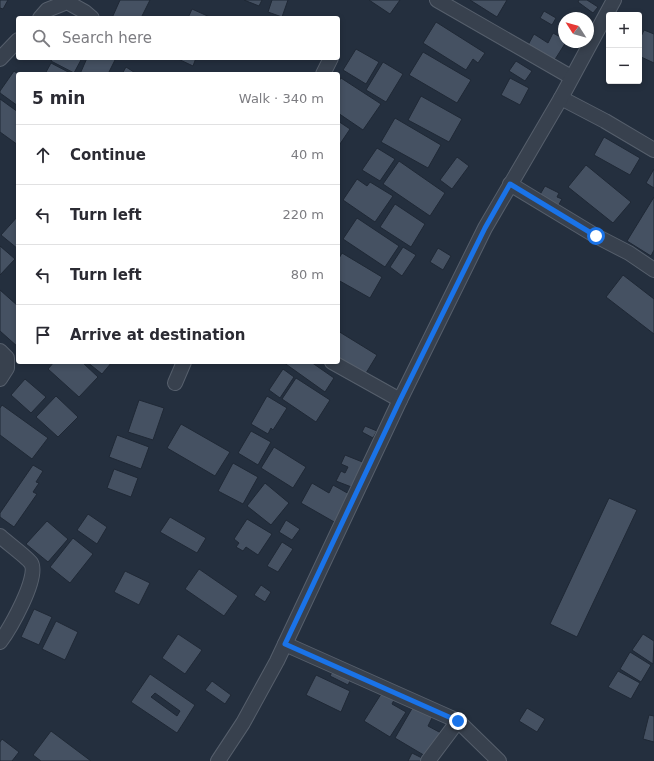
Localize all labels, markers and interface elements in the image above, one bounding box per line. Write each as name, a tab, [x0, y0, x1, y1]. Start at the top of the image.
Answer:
north arrow	[558, 12, 594, 48]
map controls	[606, 12, 642, 84]
button: +	[606, 12, 642, 48]
search box	[16, 16, 340, 60]
icon: search	[30, 27, 52, 49]
text: Search here	[62, 29, 152, 47]
button: −	[606, 48, 642, 84]
text: 5 min	[32, 88, 85, 108]
text: Walk · 340 m	[239, 91, 324, 106]
icon: ahead	[32, 144, 54, 166]
text: Continue	[70, 146, 146, 164]
text: 40 m	[291, 147, 324, 162]
icon: left	[32, 204, 54, 226]
text: Turn left	[70, 206, 142, 224]
text: 220 m	[282, 207, 324, 222]
route start	[587, 227, 605, 245]
icon: left	[32, 264, 54, 286]
text: Turn left	[70, 266, 142, 284]
text: 80 m	[291, 267, 324, 282]
icon: arrive	[32, 324, 54, 346]
text: Arrive at destination	[70, 326, 245, 344]
route end	[449, 712, 467, 730]

